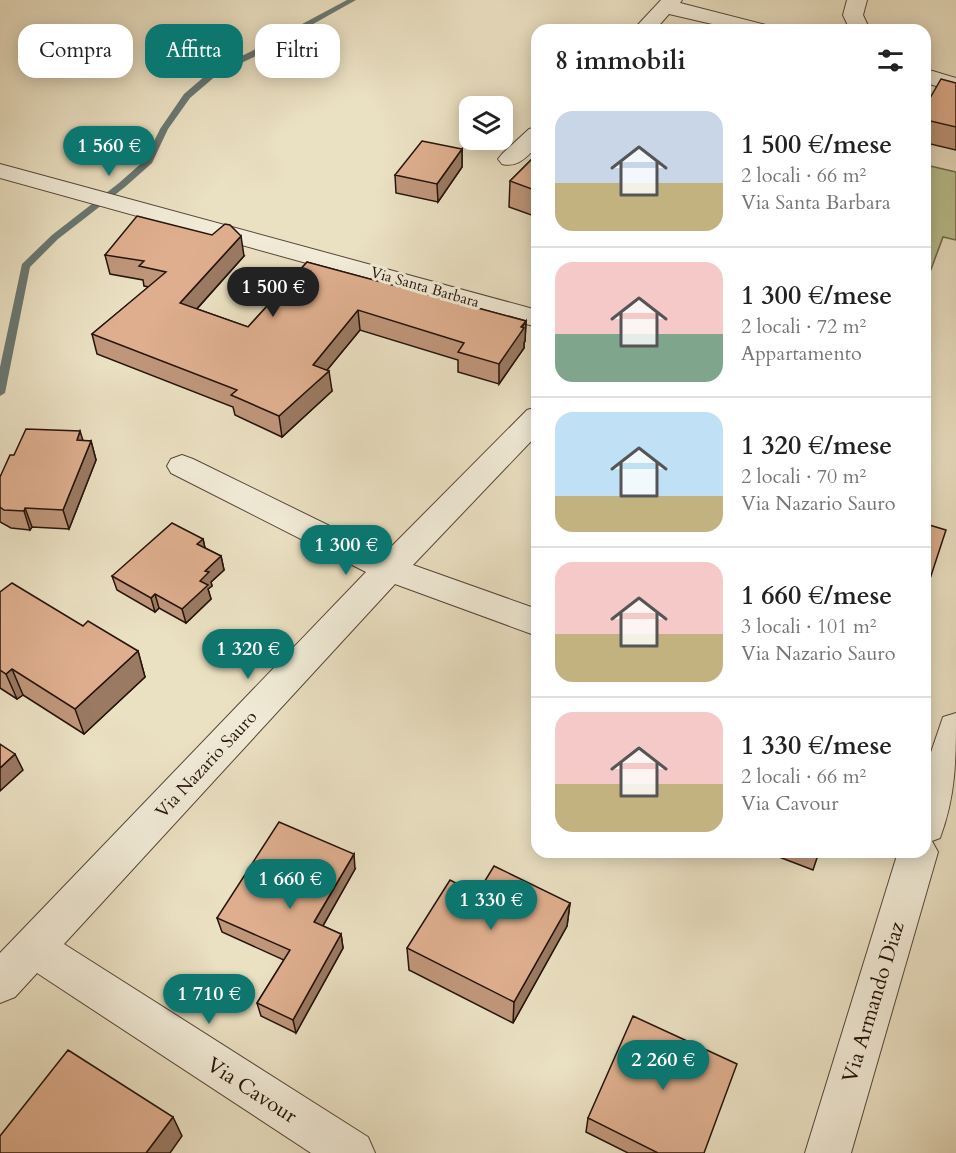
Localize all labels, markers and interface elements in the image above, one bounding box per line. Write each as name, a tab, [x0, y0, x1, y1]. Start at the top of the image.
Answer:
chip: Compra	[18, 24, 133, 78]
chip: Affitta	[145, 24, 243, 78]
chip: Filtri	[255, 24, 340, 78]
text: 8 immobili	[555, 43, 686, 78]
icon: filters	[874, 44, 907, 77]
map controls	[459, 96, 513, 150]
button: layers	[459, 96, 513, 150]
pin: 1 560 €	[54, 126, 164, 177]
text: 1 500 €/mese	[741, 127, 892, 162]
text: 1 560 €	[77, 132, 141, 159]
icon: home	[603, 135, 675, 207]
text: 2 locali · 66 m²	[741, 162, 866, 189]
text: Via Santa Barbara	[741, 189, 891, 216]
street label: Via Santa Barbara	[368, 262, 482, 312]
pin: 1 500 €	[218, 267, 328, 318]
text: 1 500 €	[241, 273, 305, 300]
text: 1 300 €/mese	[741, 278, 892, 313]
icon: home	[603, 286, 675, 358]
text: 2 locali · 72 m²	[741, 313, 866, 340]
text: Appartamento	[741, 340, 862, 367]
text: 1 320 €/mese	[741, 428, 892, 463]
icon: home	[603, 436, 675, 508]
text: 2 locali · 70 m²	[741, 463, 866, 490]
text: Via Nazario Sauro	[741, 490, 895, 517]
pin: 1 300 €	[291, 525, 401, 576]
text: 1 300 €	[314, 531, 378, 558]
text: 1 660 €/mese	[741, 578, 892, 613]
icon: home	[603, 586, 675, 658]
text: 3 locali · 101 m²	[741, 613, 877, 640]
pin: 1 320 €	[193, 629, 303, 680]
text: 1 320 €	[216, 635, 280, 662]
text: Via Nazario Sauro	[741, 640, 895, 667]
street label: Via Nazario Sauro	[150, 705, 263, 824]
text: 1 330 €/mese	[741, 728, 892, 763]
icon: home	[603, 736, 675, 808]
text: 2 locali · 66 m²	[741, 763, 866, 790]
text: Via Cavour	[741, 790, 838, 817]
pin: 1 660 €	[235, 859, 345, 910]
text: 1 660 €	[258, 865, 322, 892]
pin: 1 330 €	[436, 880, 546, 931]
text: 1 330 €	[459, 886, 523, 913]
street label: Via Armando Diaz	[835, 917, 912, 1086]
pin: 1 710 €	[154, 974, 264, 1025]
text: 1 710 €	[177, 980, 241, 1007]
pin: 2 260 €	[608, 1040, 718, 1091]
text: 2 260 €	[631, 1046, 695, 1073]
street label: Via Cavour	[201, 1050, 303, 1131]

